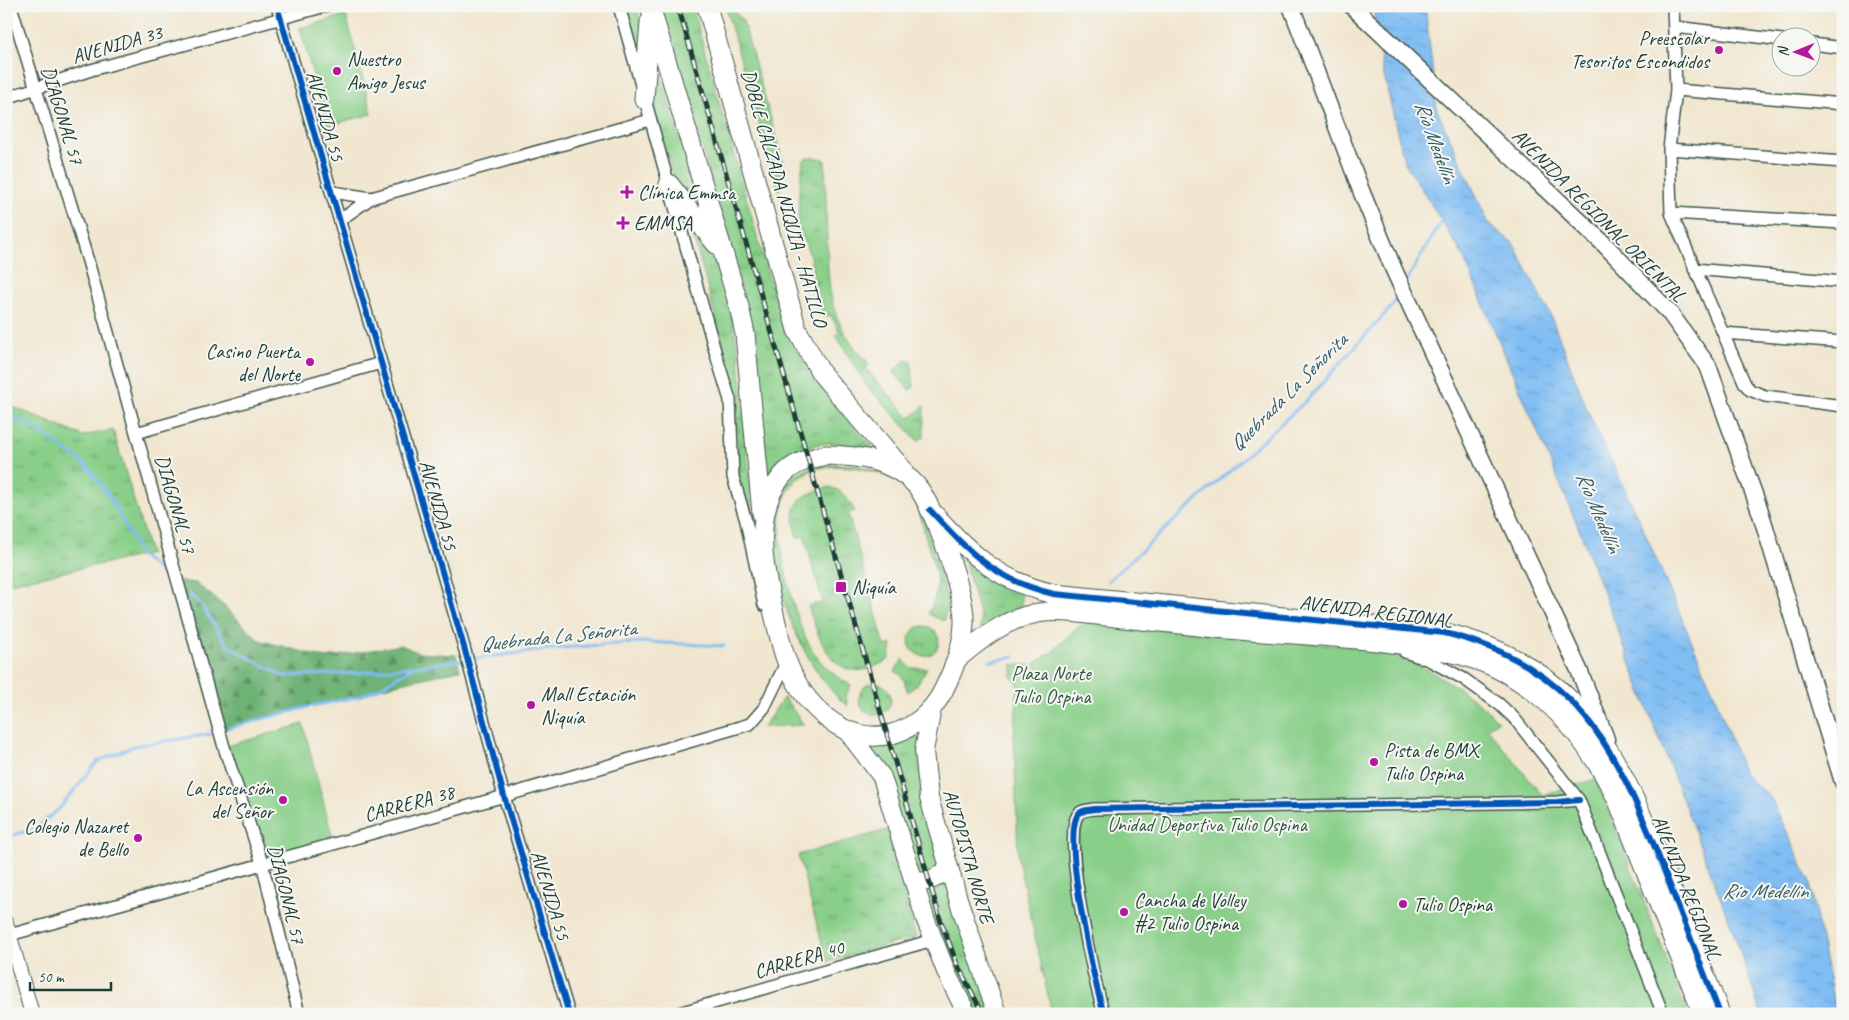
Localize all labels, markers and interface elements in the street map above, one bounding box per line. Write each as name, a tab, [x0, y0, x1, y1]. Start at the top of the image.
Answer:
street label: AVENIDA 33	[69, 19, 167, 69]
place label: Preescolar Tesoritos Escondidos	[1571, 26, 1711, 74]
north arrow	[1772, 28, 1822, 78]
marker: Preescolar Tesoritos Escondidos	[1713, 44, 1725, 56]
text: N	[1775, 45, 1792, 57]
place label: Nuestro Amigo Jesus	[347, 47, 427, 95]
street label: DIAGONAL 57	[36, 63, 90, 168]
marker: Nuestro Amigo Jesus	[331, 65, 343, 77]
street label: DOBLE CALZADA NIQUIA - HATILLO	[736, 66, 834, 332]
street label: AVENIDA 55	[301, 68, 351, 165]
water label: Río Medellín	[1409, 98, 1463, 188]
street label: AVENIDA REGIONAL ORIENTAL	[1507, 123, 1691, 308]
place label: Clínica Emmsa	[638, 180, 737, 205]
marker: Clínica Emmsa	[620, 185, 634, 199]
place label: EMMSA	[634, 211, 693, 236]
marker: EMMSA	[616, 216, 630, 230]
water label: Quebrada La Señorita	[1224, 326, 1354, 456]
place label: Casino Puerta del Norte	[206, 339, 302, 387]
marker: Casino Puerta del Norte	[304, 356, 316, 368]
street label: DIAGONAL 57	[149, 452, 202, 557]
street label: AVENIDA 55	[414, 457, 464, 554]
water label: Río Medellín	[1570, 468, 1628, 558]
place label: Niquía	[852, 575, 897, 600]
marker: Niquía	[834, 580, 848, 594]
street label: AVENIDA REGIONAL	[1298, 590, 1454, 633]
water label: Quebrada La Señorita	[479, 615, 639, 657]
park label: Plaza Norte Tulio Ospina	[1011, 661, 1092, 709]
place label: Mall Estación Niquía	[541, 682, 636, 730]
marker: Mall Estación Niquía	[525, 699, 537, 711]
place label: Pista de BMX Tulio Ospina	[1384, 738, 1482, 786]
marker: Pista de BMX Tulio Ospina	[1368, 756, 1380, 768]
place label: La Ascensión del Señor	[185, 776, 275, 824]
street label: CARRERA 38	[361, 779, 459, 827]
street label: AUTOPISTA NORTE	[937, 786, 1000, 928]
marker: La Ascensión del Señor	[277, 794, 289, 806]
street label: AVENIDA REGIONAL	[1646, 811, 1727, 964]
park label: Unidad Deportiva Tulio Ospina	[1107, 812, 1309, 837]
place label: Colegio Nazaret de Bello	[24, 814, 130, 862]
marker: Colegio Nazaret de Bello	[132, 832, 144, 844]
street label: DIAGONAL 57	[262, 842, 311, 947]
street label: AVENIDA 55	[525, 847, 576, 944]
water label: Rio Medellin	[1722, 878, 1809, 904]
place label: Cancha de Volley #2 Tulio Ospina	[1134, 888, 1248, 936]
place label: Tulio Ospina	[1413, 892, 1494, 917]
marker: Tulio Ospina	[1397, 898, 1409, 910]
marker: Cancha de Volley #2 Tulio Ospina	[1118, 906, 1130, 918]
street label: CARRERA 40	[751, 934, 849, 984]
scale bar	[30, 960, 111, 992]
text: 50 m	[38, 968, 65, 987]

